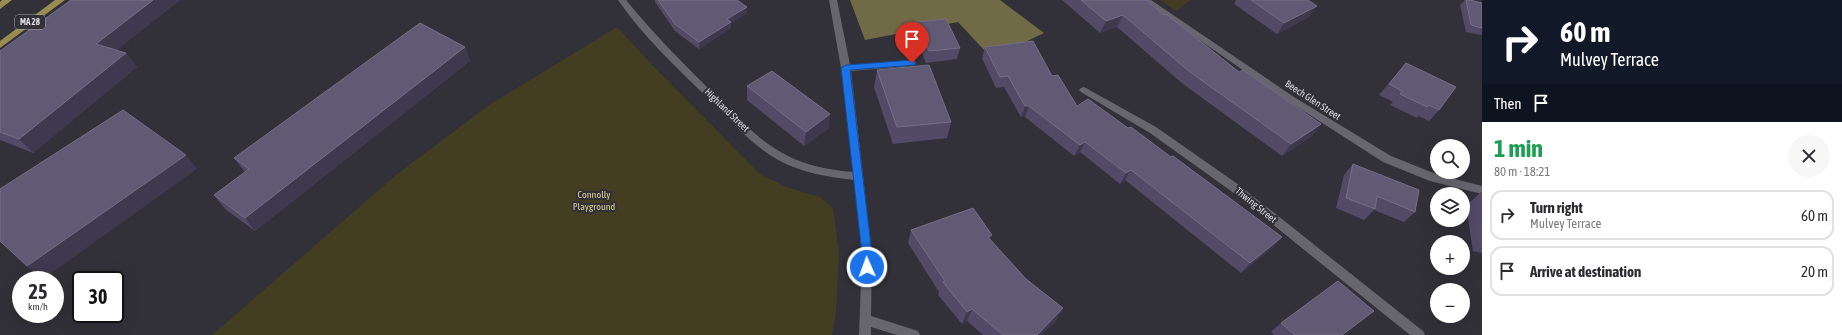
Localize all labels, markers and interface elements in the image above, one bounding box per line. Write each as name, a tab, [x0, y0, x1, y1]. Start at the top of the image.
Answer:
road number: MA 28	[15, 15, 45, 29]
icon: right	[1494, 16, 1546, 68]
text: 60 m	[1560, 16, 1610, 48]
pin	[895, 22, 929, 63]
icon: arrive	[901, 28, 923, 50]
text: Mulvey Terrace	[1560, 49, 1659, 70]
street label: Beech Glen Street	[1283, 78, 1343, 122]
street label: Highland Street	[703, 86, 752, 134]
icon: arrive	[1530, 92, 1552, 114]
text: Then	[1494, 95, 1522, 112]
text: 1 min	[1494, 135, 1543, 162]
button: close	[1788, 135, 1830, 177]
map controls	[1430, 139, 1470, 323]
button: search	[1430, 139, 1470, 179]
text: 80 m · 18:21	[1494, 164, 1550, 179]
street label: Thwing Street	[1233, 185, 1279, 225]
button: layers	[1430, 187, 1470, 227]
park label: Connolly Playground	[573, 189, 616, 212]
text: Turn right	[1530, 199, 1583, 216]
icon: right	[1496, 204, 1518, 226]
text: 60 m	[1801, 207, 1828, 224]
text: Mulvey Terrace	[1530, 216, 1601, 231]
button: +	[1430, 235, 1470, 275]
position arrow	[846, 246, 888, 288]
icon: arrive	[1496, 260, 1518, 282]
text: Arrive at destination	[1530, 263, 1641, 280]
text: 20 m	[1801, 263, 1828, 280]
speed limit sign: 30	[72, 271, 124, 323]
text: 25	[29, 280, 47, 303]
button: −	[1430, 283, 1470, 323]
text: km/h	[28, 301, 48, 312]

